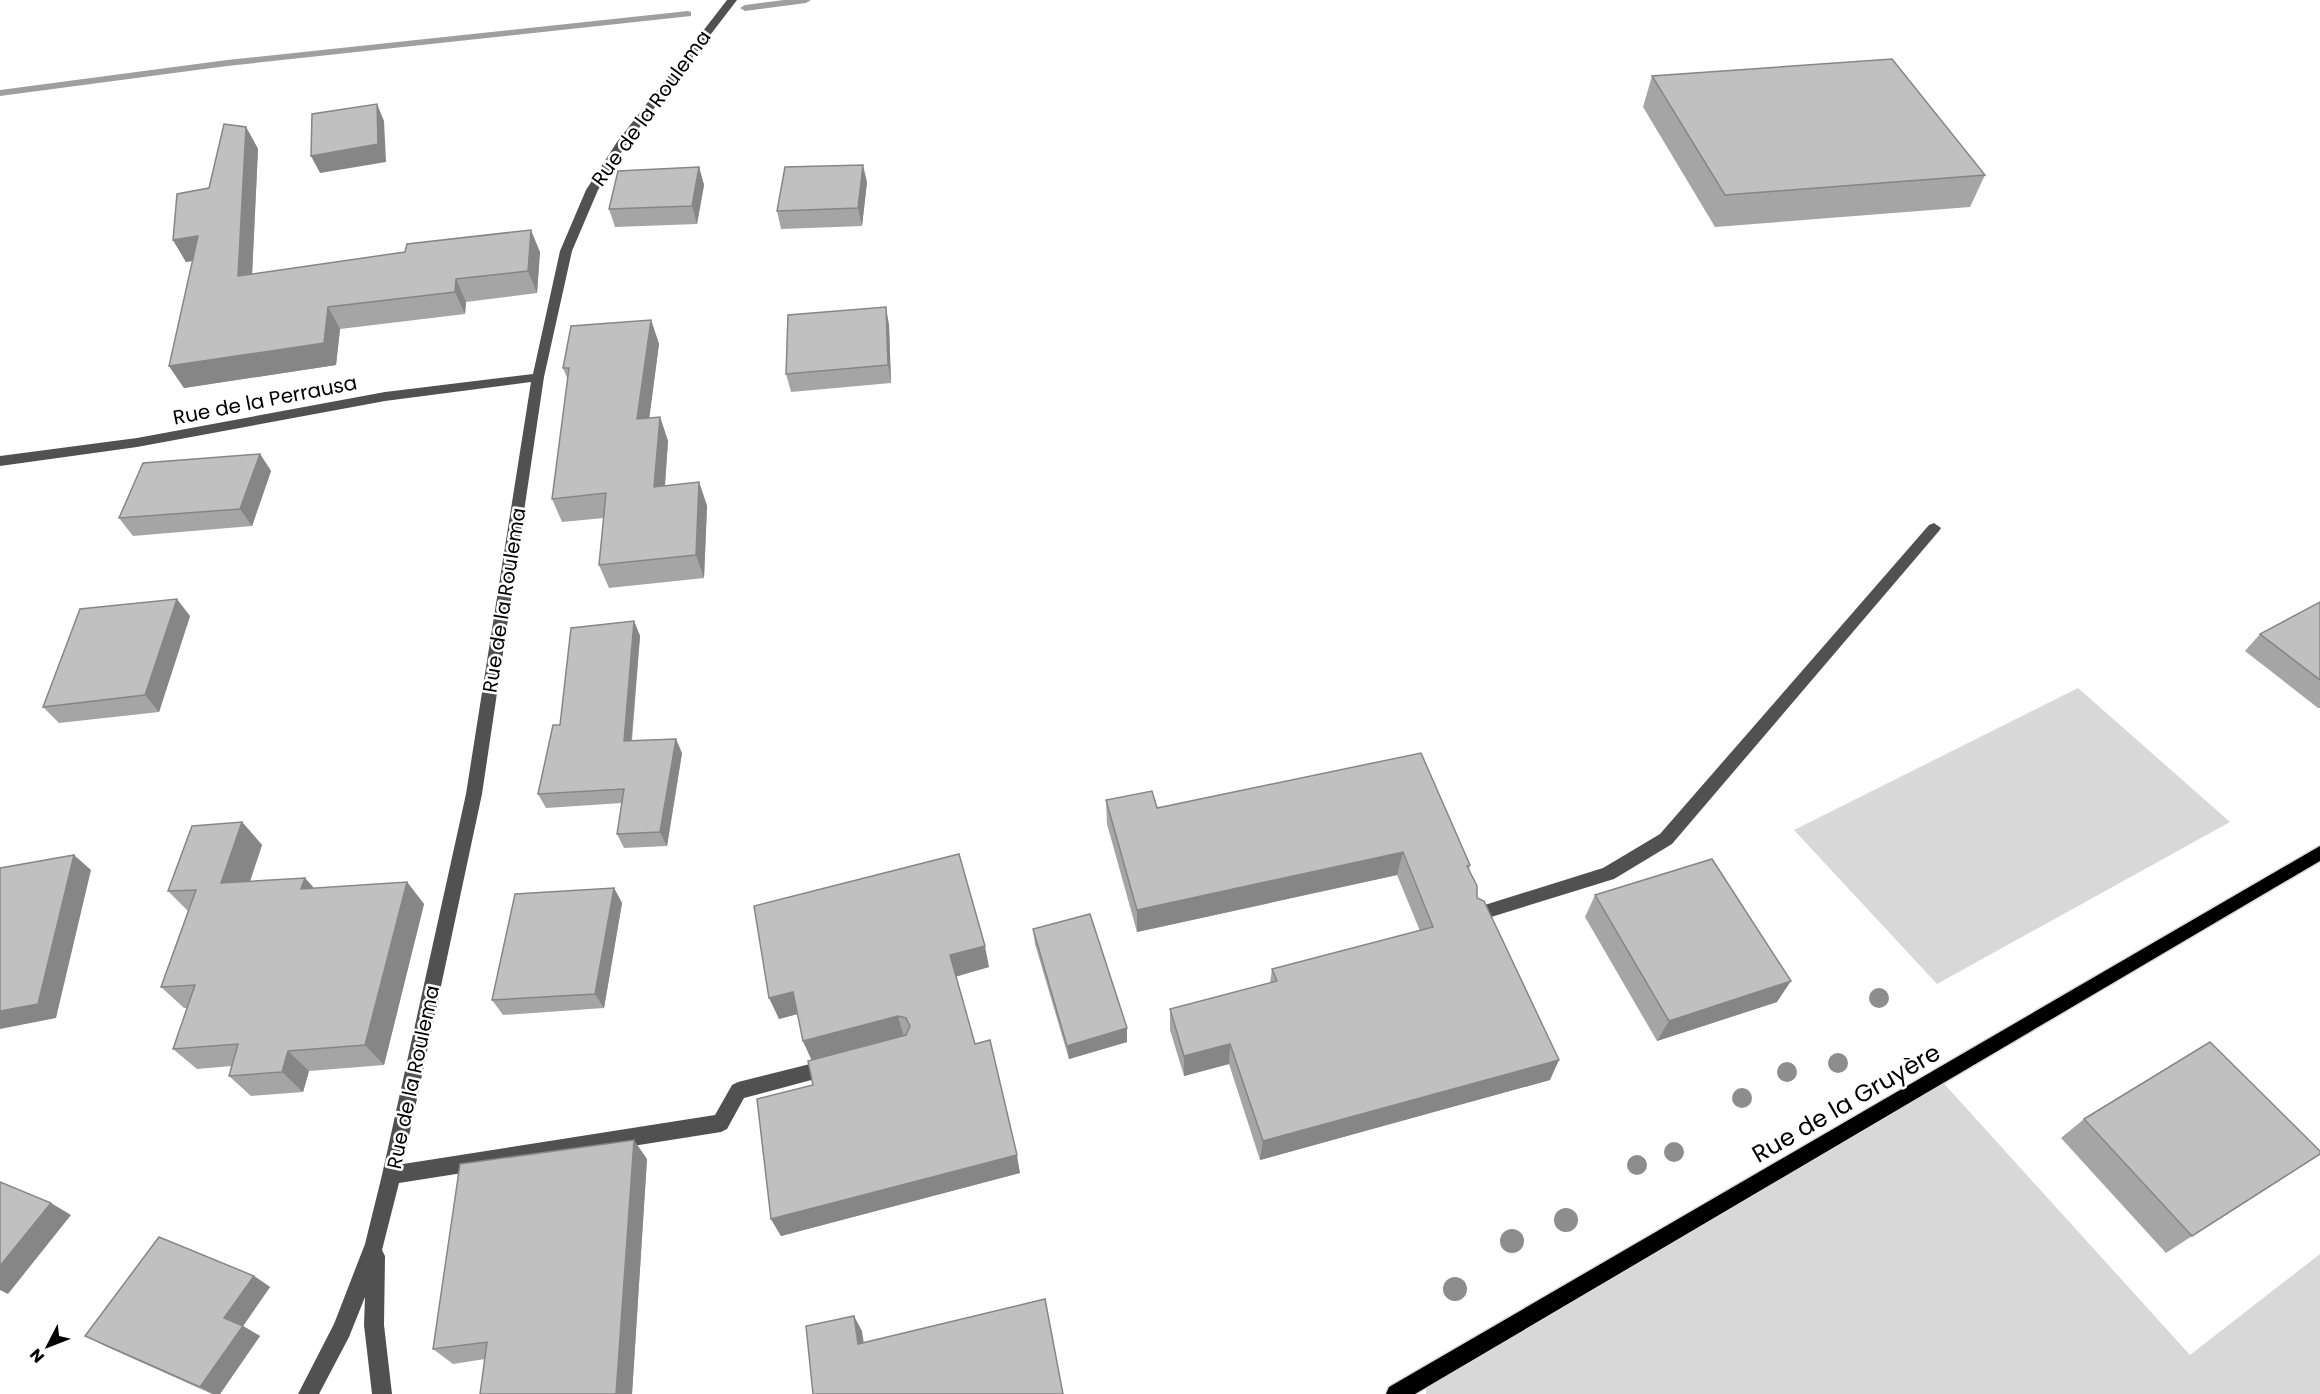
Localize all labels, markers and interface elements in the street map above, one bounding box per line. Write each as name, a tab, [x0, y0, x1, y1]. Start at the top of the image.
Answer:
street label: Rue de la Roulema	[585, 24, 717, 192]
street label: Rue de la Perrausa	[171, 368, 359, 432]
street label: Rue de la Roulema	[476, 505, 532, 695]
street label: Rue de la Roulema	[380, 983, 446, 1171]
street label: Rue de la Gruyère	[1746, 1036, 1946, 1170]
north arrow	[18, 1316, 78, 1376]
text: N	[25, 1344, 50, 1368]

